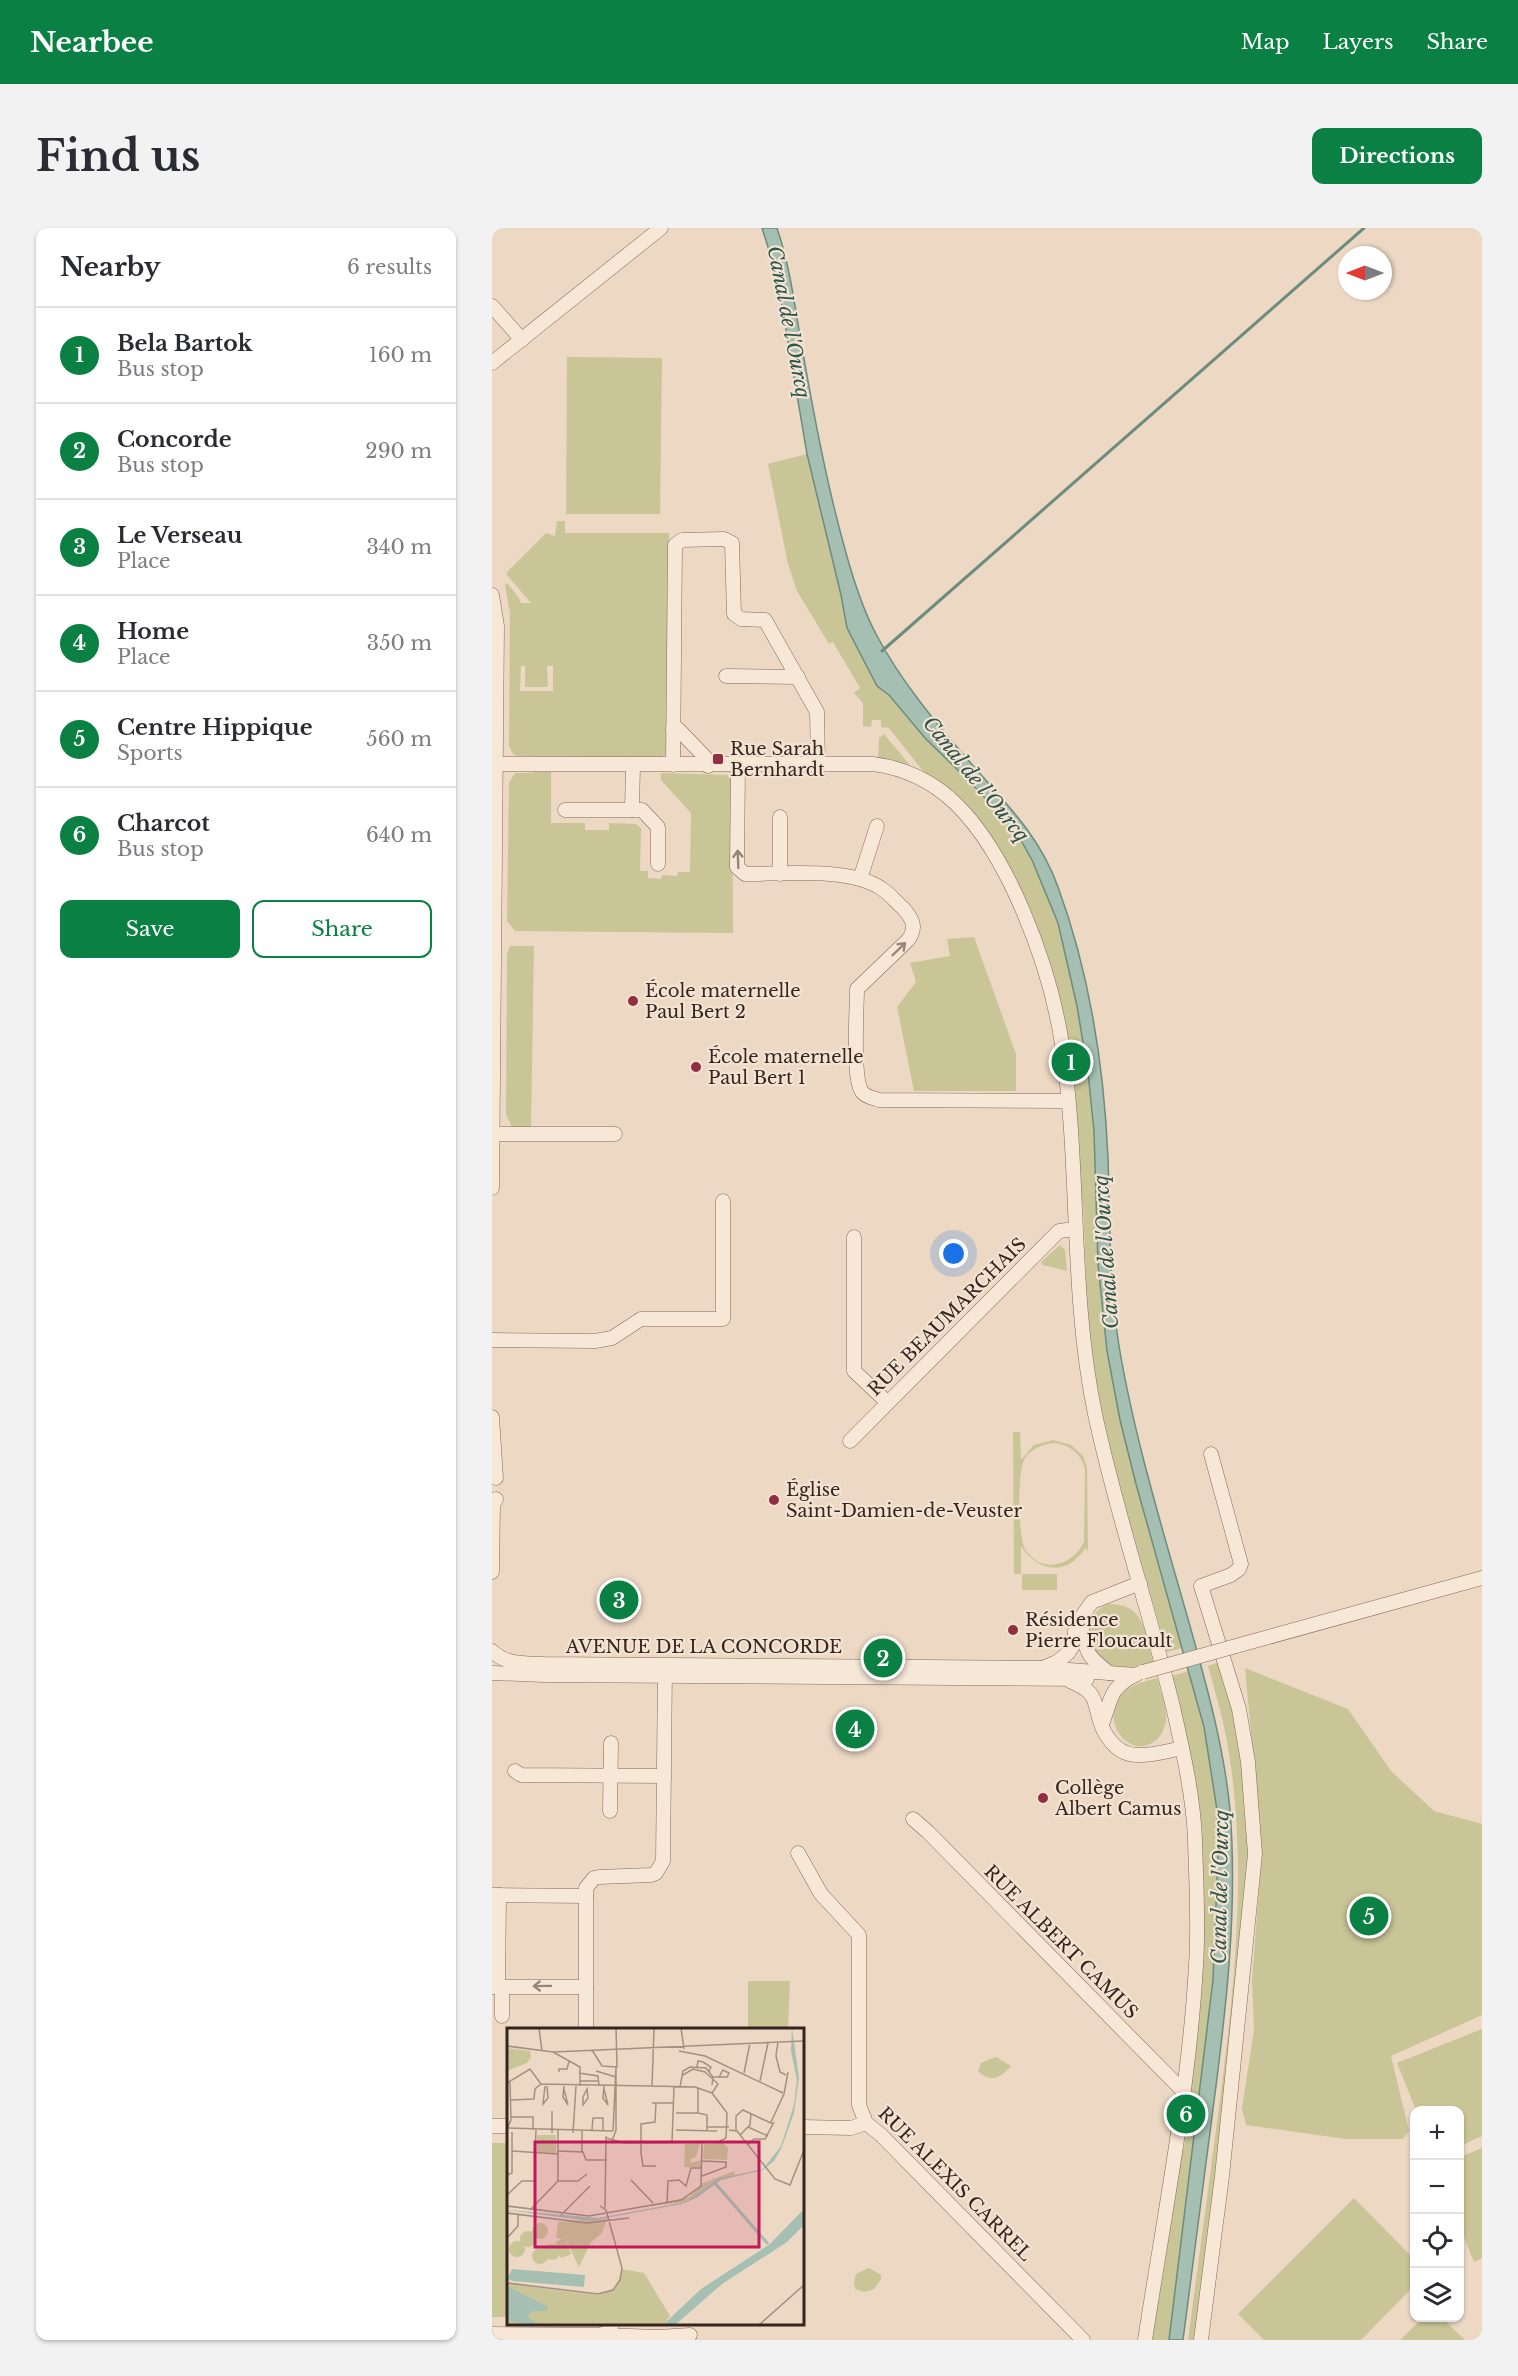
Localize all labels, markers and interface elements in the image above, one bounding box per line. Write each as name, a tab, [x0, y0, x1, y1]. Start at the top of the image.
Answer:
text: Nearbee	[30, 25, 154, 60]
text: Map	[1241, 29, 1290, 55]
text: Layers	[1323, 29, 1394, 55]
text: Share	[1427, 29, 1488, 55]
button: Directions	[1312, 128, 1482, 184]
text: Find us	[36, 130, 200, 182]
water label: Canal de l'Ourcq	[762, 244, 816, 400]
north arrow	[1338, 246, 1392, 300]
text: Nearby	[60, 251, 161, 283]
text: 6 results	[347, 255, 432, 279]
text: Bela Bartok	[117, 330, 252, 357]
text: 1	[75, 343, 84, 367]
text: 160 m	[369, 343, 432, 367]
text: Bus stop	[117, 357, 204, 381]
text: Concorde	[117, 426, 232, 453]
text: 2	[73, 439, 86, 463]
text: 290 m	[365, 439, 432, 463]
text: Bus stop	[117, 453, 204, 477]
text: Le Verseau	[117, 522, 242, 549]
text: 3	[73, 535, 86, 559]
text: 340 m	[367, 535, 432, 559]
text: Place	[117, 549, 171, 573]
text: Home	[117, 618, 189, 645]
text: 4	[73, 631, 86, 655]
text: 350 m	[367, 631, 432, 655]
text: Place	[117, 645, 171, 669]
water label: Canal de l'Ourcq	[918, 711, 1034, 847]
text: Centre Hippique	[117, 714, 313, 741]
text: 5	[74, 727, 85, 751]
text: 560 m	[366, 727, 432, 751]
place label: Rue Sarah Bernhardt	[730, 738, 825, 781]
text: Sports	[117, 741, 183, 765]
marker: Rue Sarah Bernhardt	[711, 752, 725, 766]
text: Charcot	[117, 810, 210, 837]
text: 6	[73, 823, 86, 847]
text: 640 m	[366, 823, 432, 847]
text: Bus stop	[117, 837, 204, 861]
one-way arrow	[732, 849, 743, 869]
button: Save	[60, 900, 240, 958]
button: Share	[252, 900, 432, 958]
one-way arrow	[892, 941, 907, 956]
place label: École maternelle Paul Bert 2	[645, 979, 801, 1023]
marker: École maternelle Paul Bert 2	[626, 994, 640, 1008]
pin: 1	[1052, 1040, 1090, 1084]
place label: École maternelle Paul Bert 1	[708, 1045, 864, 1089]
marker: École maternelle Paul Bert 1	[689, 1060, 703, 1074]
water label: Canal de l'Ourcq	[1089, 1174, 1123, 1330]
street label: RUE BEAUMARCHAIS	[863, 1233, 1031, 1401]
your location	[939, 1239, 968, 1268]
place label: Église Saint-Damien-de-Veuster	[786, 1478, 1023, 1522]
marker: Église Saint-Damien-de-Veuster	[767, 1493, 781, 1507]
pin: 3	[600, 1578, 638, 1622]
place label: Résidence Pierre Floucault	[1025, 1609, 1173, 1652]
marker: Résidence Pierre Floucault	[1006, 1623, 1020, 1637]
street label: AVENUE DE LA CONCORDE	[565, 1636, 842, 1658]
pin: 2	[864, 1636, 902, 1680]
pin: 4	[836, 1706, 874, 1752]
place label: Collège Albert Camus	[1054, 1777, 1181, 1820]
marker: Collège Albert Camus	[1036, 1791, 1050, 1805]
water label: Canal de l'Ourcq	[1207, 1809, 1233, 1964]
street label: RUE ALBERT CAMUS	[980, 1861, 1142, 2023]
pin: 5	[1350, 1894, 1388, 1938]
one-way arrow	[533, 1981, 552, 1992]
inset map	[507, 2028, 804, 2325]
pin: 6	[1166, 2092, 1206, 2136]
street label: RUE ALEXIS CARREL	[873, 2102, 1037, 2266]
map controls	[1410, 2106, 1464, 2322]
button: +	[1410, 2106, 1464, 2160]
button: −	[1410, 2160, 1464, 2214]
button: locate	[1410, 2214, 1464, 2268]
button: layers	[1410, 2268, 1464, 2322]

